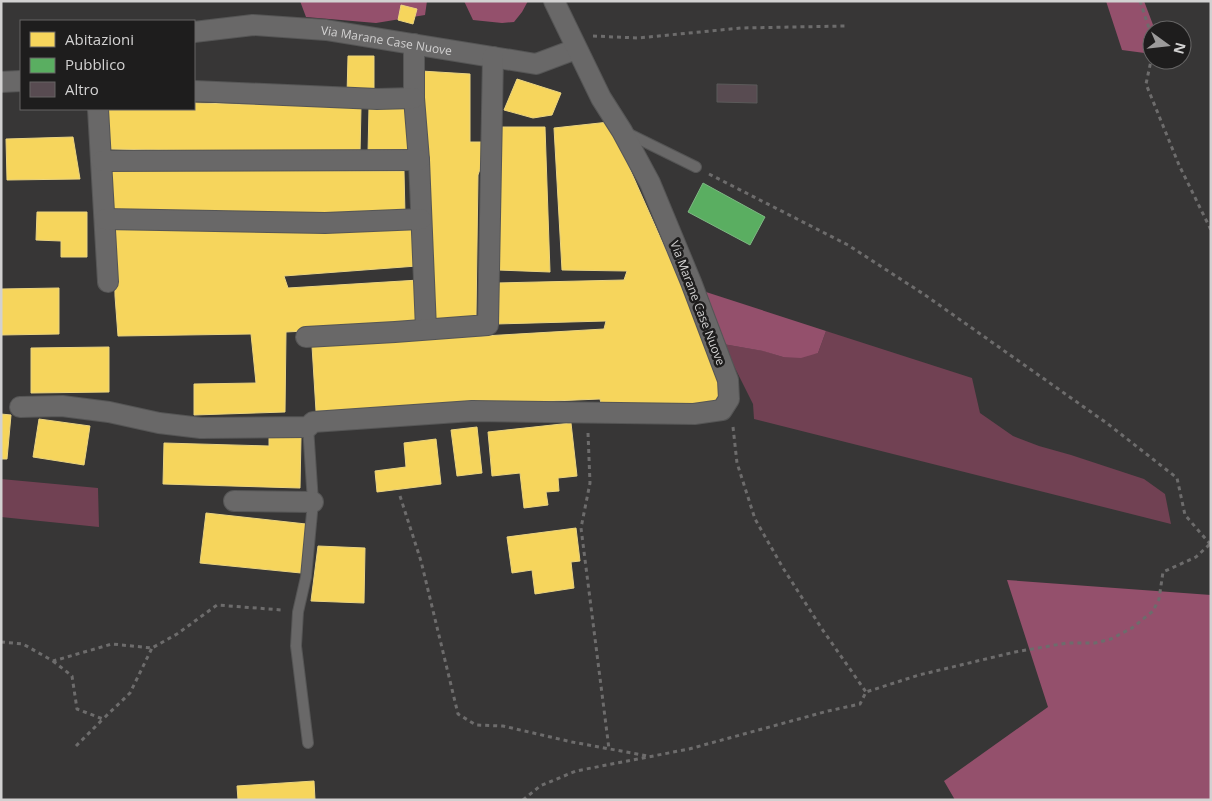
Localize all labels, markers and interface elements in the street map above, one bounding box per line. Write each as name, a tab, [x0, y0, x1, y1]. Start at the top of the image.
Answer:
legend	[20, 20, 195, 110]
north arrow	[1142, 20, 1192, 70]
street label: Via Marane Case Nuove	[321, 21, 454, 59]
text: Abitazioni	[65, 29, 134, 49]
text: N	[1169, 41, 1191, 56]
text: Pubblico	[65, 54, 125, 74]
text: Altro	[65, 79, 99, 99]
street label: Via Marane Case Nuove	[666, 238, 730, 368]

